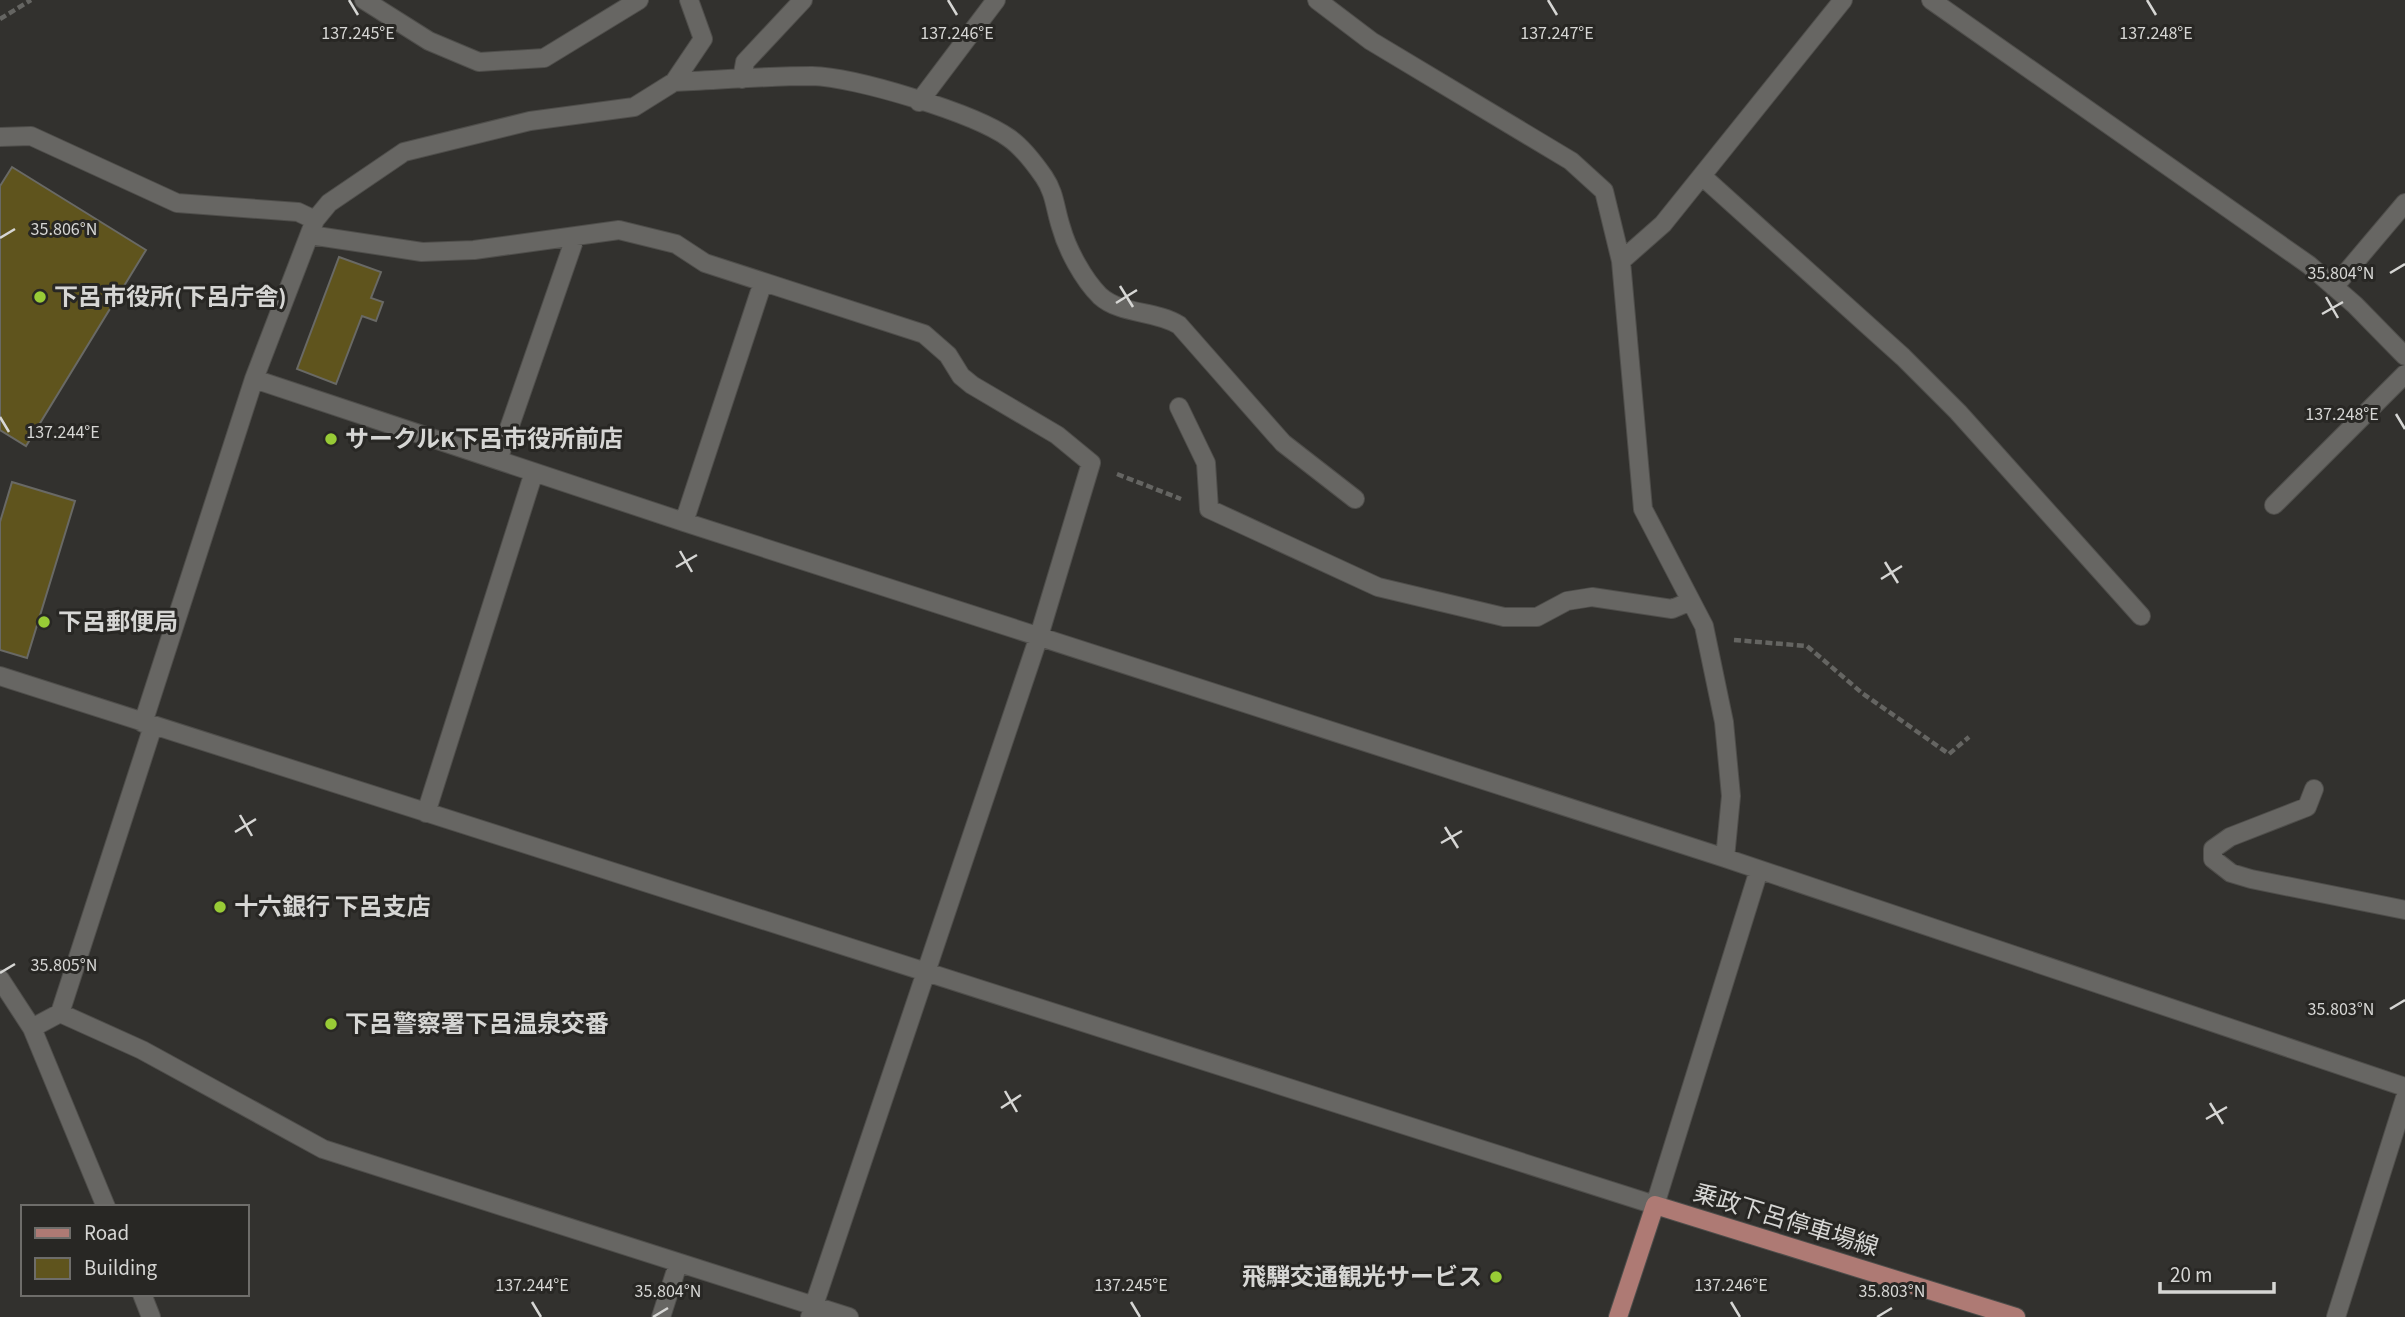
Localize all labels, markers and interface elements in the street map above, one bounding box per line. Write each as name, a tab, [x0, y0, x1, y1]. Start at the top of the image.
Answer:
text: 137.245°E	[321, 21, 395, 46]
text: 137.246°E	[920, 21, 994, 46]
text: 137.247°E	[1520, 21, 1594, 46]
text: 137.248°E	[2119, 21, 2193, 46]
text: 35.806°N	[31, 217, 97, 242]
text: 35.804°N	[2308, 261, 2374, 286]
place label: 下呂市役所(下呂庁舎)	[54, 280, 287, 315]
marker: 下呂市役所(下呂庁舎)	[32, 289, 48, 305]
text: 137.248°E	[2305, 402, 2379, 427]
text: 137.244°E	[26, 420, 100, 445]
place label: サークルK下呂市役所前店	[345, 422, 623, 457]
marker: サークルK下呂市役所前店	[323, 431, 339, 447]
place label: 下呂郵便局	[58, 605, 178, 640]
marker: 下呂郵便局	[36, 614, 52, 630]
place label: 十六銀行 下呂支店	[234, 890, 431, 925]
marker: 十六銀行 下呂支店	[212, 899, 228, 915]
text: 35.805°N	[31, 953, 97, 978]
text: 35.803°N	[2308, 997, 2374, 1022]
place label: 下呂警察署下呂温泉交番	[345, 1007, 609, 1042]
marker: 下呂警察署下呂温泉交番	[323, 1016, 339, 1032]
street label: 乗政下呂停車場線	[1689, 1176, 1883, 1265]
legend	[21, 1205, 248, 1296]
text: Road	[84, 1218, 129, 1248]
scale bar	[2160, 1250, 2274, 1294]
text: Building	[84, 1253, 158, 1283]
place label: 飛騨交通観光サービス	[1242, 1260, 1482, 1295]
text: 20 m	[2170, 1260, 2212, 1290]
marker: 飛騨交通観光サービス	[1488, 1269, 1504, 1285]
text: 137.244°E	[495, 1273, 569, 1298]
text: 137.245°E	[1094, 1273, 1168, 1298]
text: 137.246°E	[1694, 1273, 1768, 1298]
text: 35.804°N	[635, 1279, 701, 1304]
text: 35.803°N	[1859, 1279, 1925, 1304]

